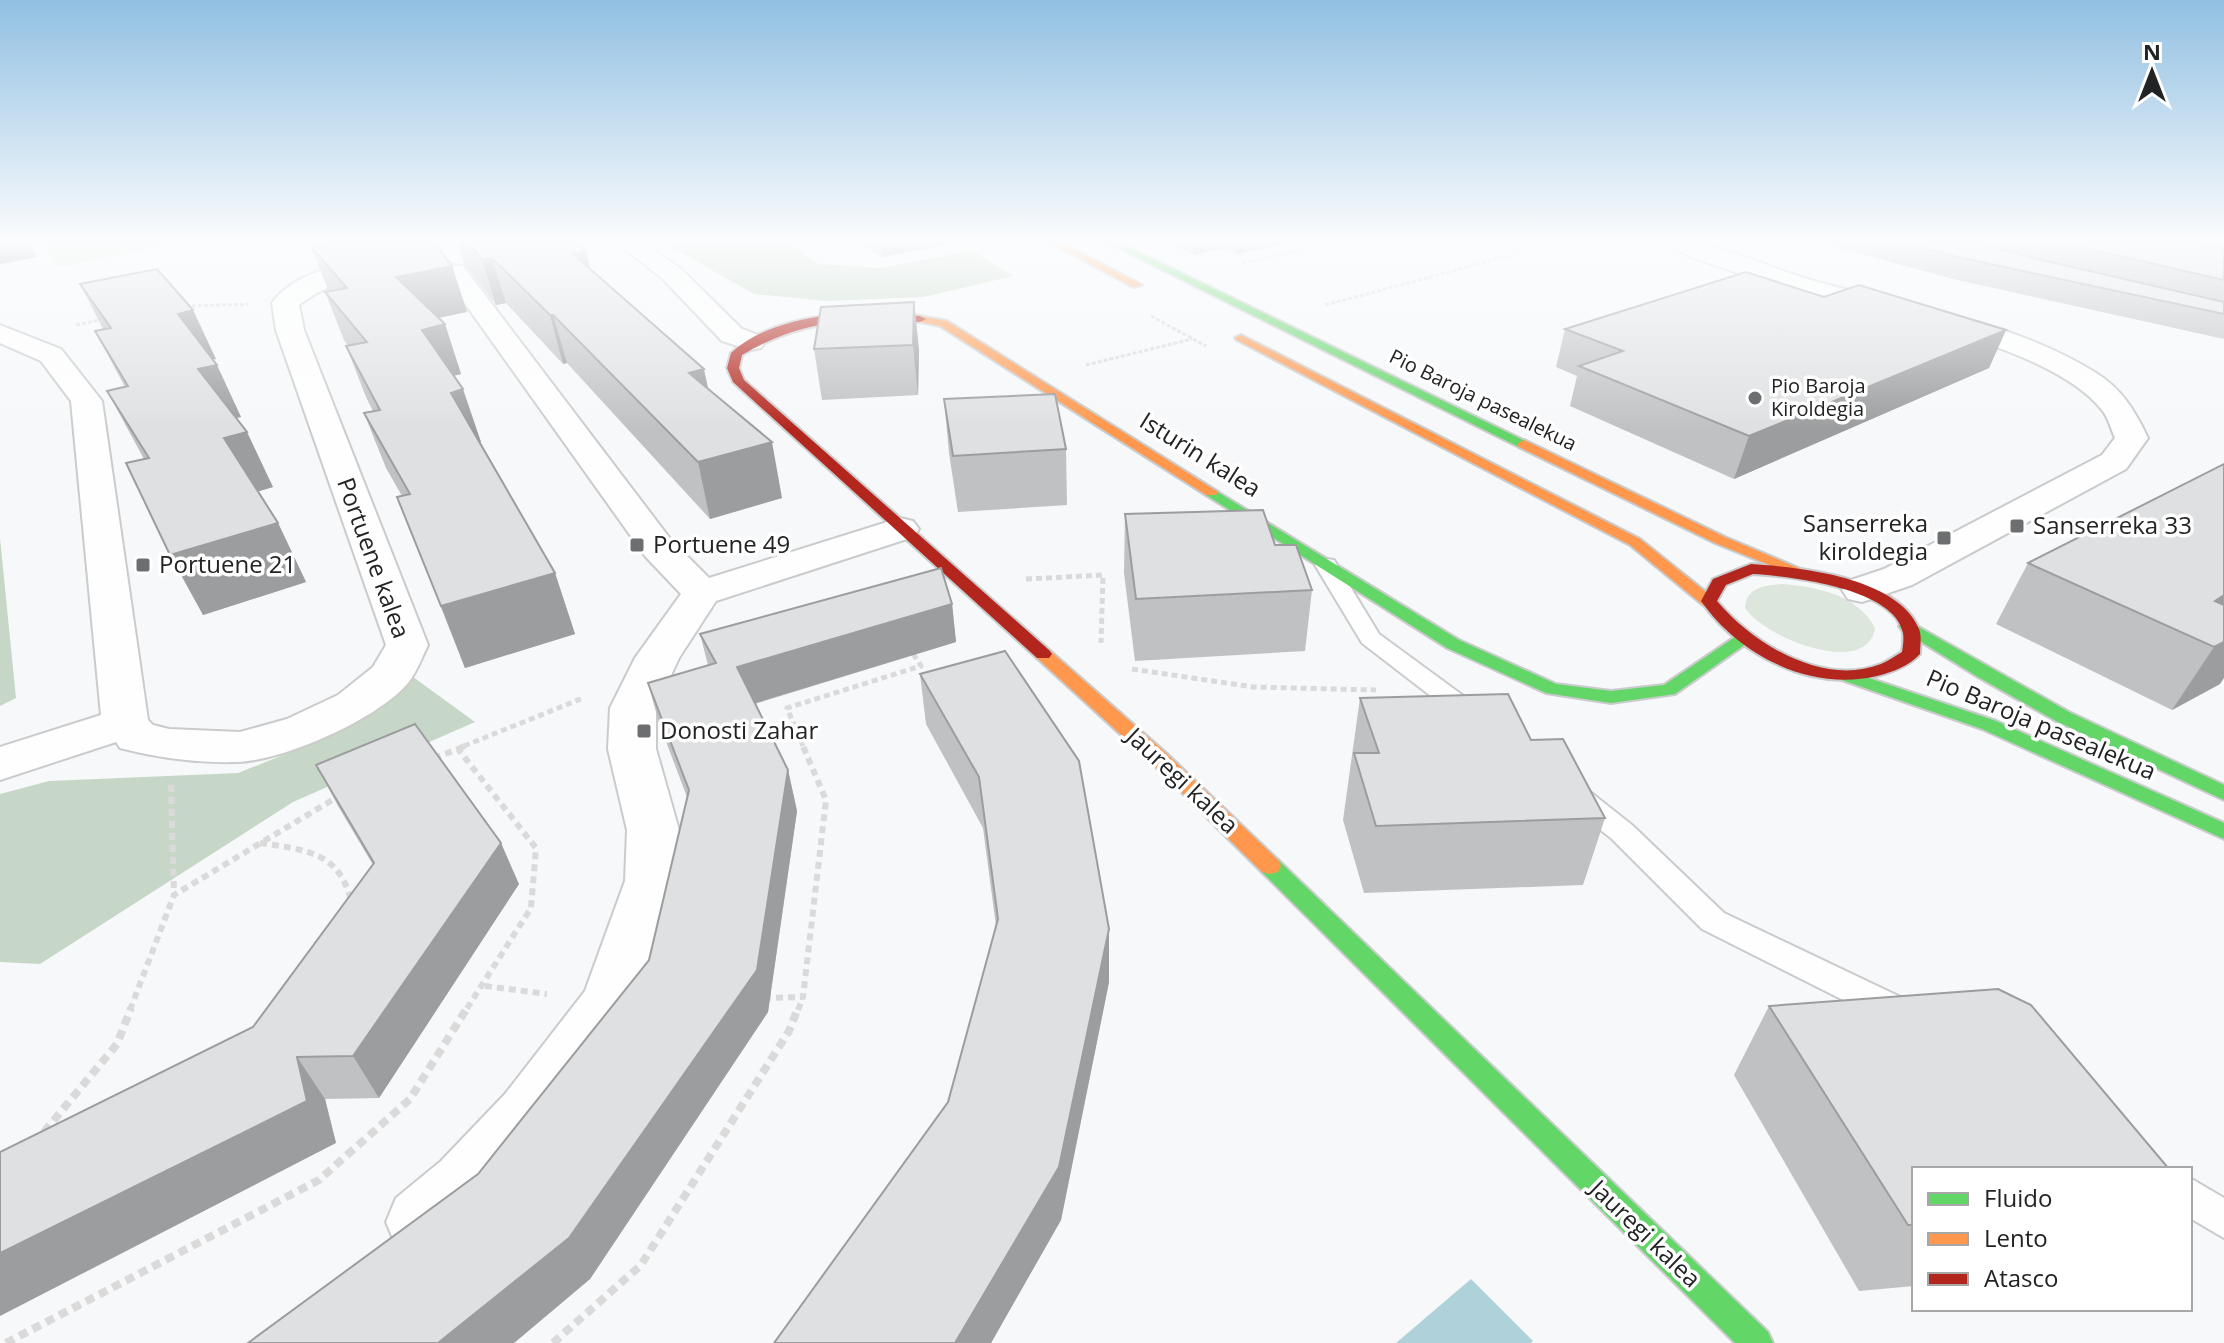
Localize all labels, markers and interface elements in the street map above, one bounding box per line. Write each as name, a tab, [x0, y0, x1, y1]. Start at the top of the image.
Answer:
north arrow	[2112, 32, 2192, 112]
text: N	[2143, 36, 2161, 66]
street label: Pio Baroja pasealekua	[1385, 342, 1581, 457]
place label: Pio Baroja Kiroldegia	[1771, 372, 1866, 422]
marker: Pio Baroja Kiroldegia	[1746, 389, 1764, 407]
street label: Isturin kalea	[1134, 403, 1268, 504]
street label: Portuene kalea	[330, 473, 419, 642]
place label: Sanserreka kiroldegia	[1803, 506, 1928, 567]
place label: Sanserreka 33	[2033, 508, 2192, 541]
marker: Sanserreka 33	[2008, 517, 2026, 535]
place label: Portuene 49	[653, 527, 790, 560]
marker: Sanserreka kiroldegia	[1935, 529, 1953, 547]
marker: Portuene 49	[628, 536, 646, 554]
place label: Portuene 21	[159, 547, 296, 580]
marker: Portuene 21	[134, 556, 152, 574]
street label: Pio Baroja pasealekua	[1922, 660, 2161, 787]
place label: Donosti Zahar	[660, 713, 818, 746]
street label: Jauregi kalea	[1118, 718, 1246, 840]
marker: Donosti Zahar	[635, 722, 653, 740]
legend	[1912, 1167, 2192, 1311]
street label: Jauregi kalea	[1582, 1170, 1709, 1294]
text: Fluido	[1984, 1181, 2052, 1214]
text: Lento	[1984, 1221, 2048, 1254]
text: Atasco	[1984, 1261, 2058, 1294]

